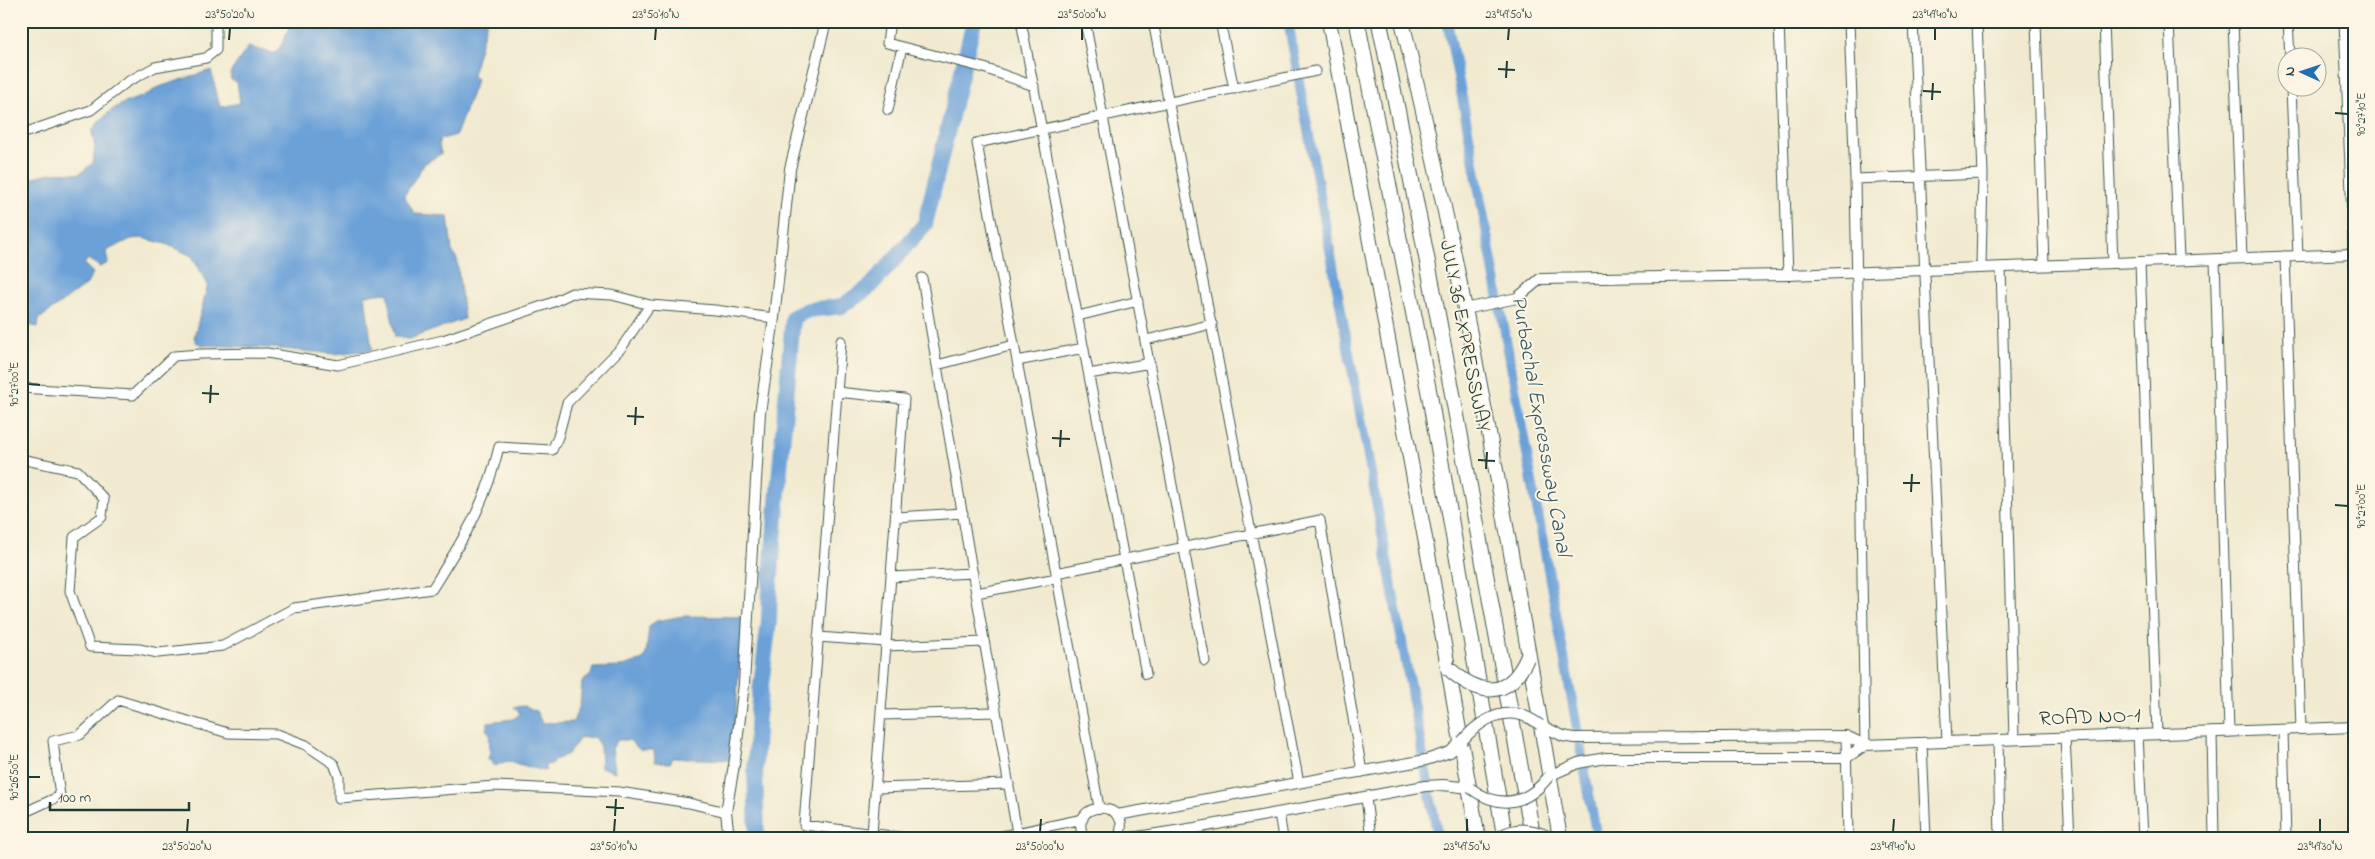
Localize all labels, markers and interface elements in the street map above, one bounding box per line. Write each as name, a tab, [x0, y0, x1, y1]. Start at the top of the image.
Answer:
text: 23°50'20"N	[205, 6, 255, 24]
text: 23°50'10"N	[632, 6, 680, 24]
text: 23°50'00"N	[1058, 6, 1106, 24]
text: 23°49'50"N	[1486, 6, 1532, 24]
text: 23°49'40"N	[1913, 6, 1958, 24]
north arrow	[2278, 48, 2328, 98]
text: N	[2280, 66, 2301, 77]
text: 90°27'10"E	[2353, 92, 2371, 136]
street label: JULY 36 EXPRESSWAY	[1431, 237, 1497, 435]
water label: Purbachal Expressway Canal	[1501, 293, 1579, 561]
text: 90°27'00"E	[6, 362, 24, 406]
text: 90°27'00"E	[2353, 484, 2371, 528]
street label: ROAD NO-1	[2039, 701, 2142, 735]
text: 90°26'50"E	[6, 754, 24, 800]
scale bar	[50, 779, 189, 811]
text: 100 m	[58, 787, 91, 809]
text: 23°50'20"N	[162, 838, 212, 856]
text: 23°50'10"N	[590, 838, 638, 856]
text: 23°50'00"N	[1016, 838, 1064, 856]
text: 23°49'50"N	[1444, 838, 1490, 856]
text: 23°49'40"N	[1871, 838, 1916, 856]
text: 23°49'30"N	[2297, 838, 2343, 856]

